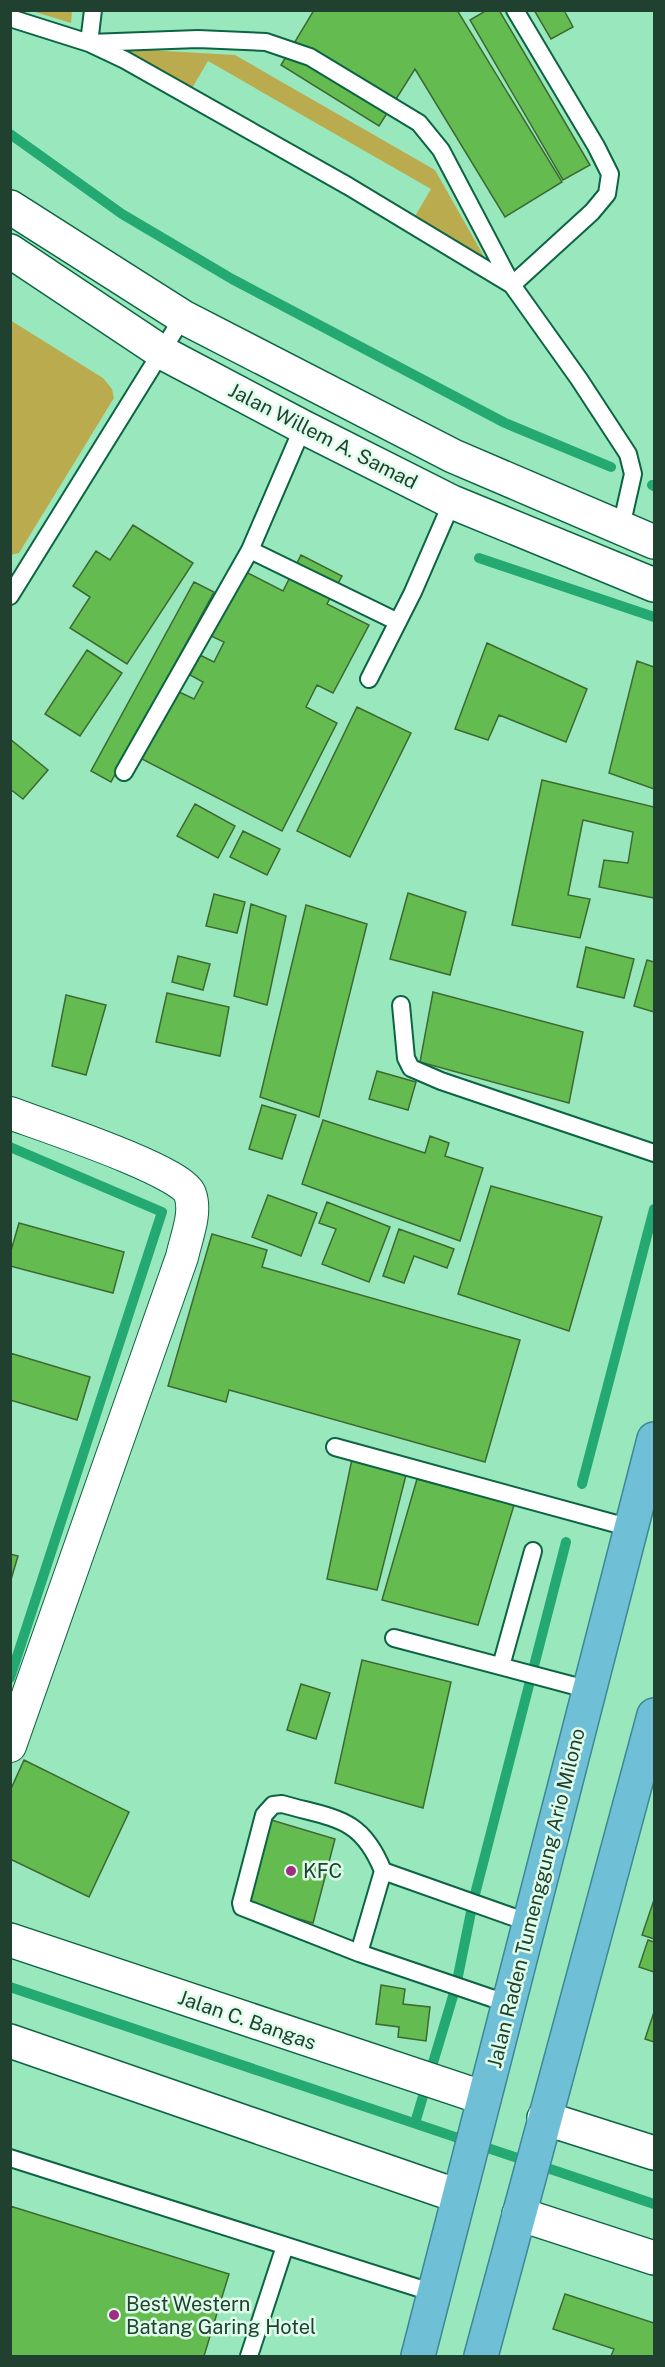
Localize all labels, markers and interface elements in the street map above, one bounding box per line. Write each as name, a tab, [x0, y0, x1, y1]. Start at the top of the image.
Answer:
street label: Jalan Willem A. Samad	[224, 378, 422, 494]
street label: Jalan Raden Tumenggung Ario Milono	[482, 1726, 590, 2070]
place label: KFC	[303, 1859, 342, 1883]
marker: KFC	[284, 1864, 298, 1878]
street label: Jalan C. Bangas	[175, 1985, 319, 2055]
place label: Best Western Batang Garing Hotel	[126, 2292, 316, 2339]
marker: Best Western Batang Garing Hotel	[107, 2308, 121, 2322]

